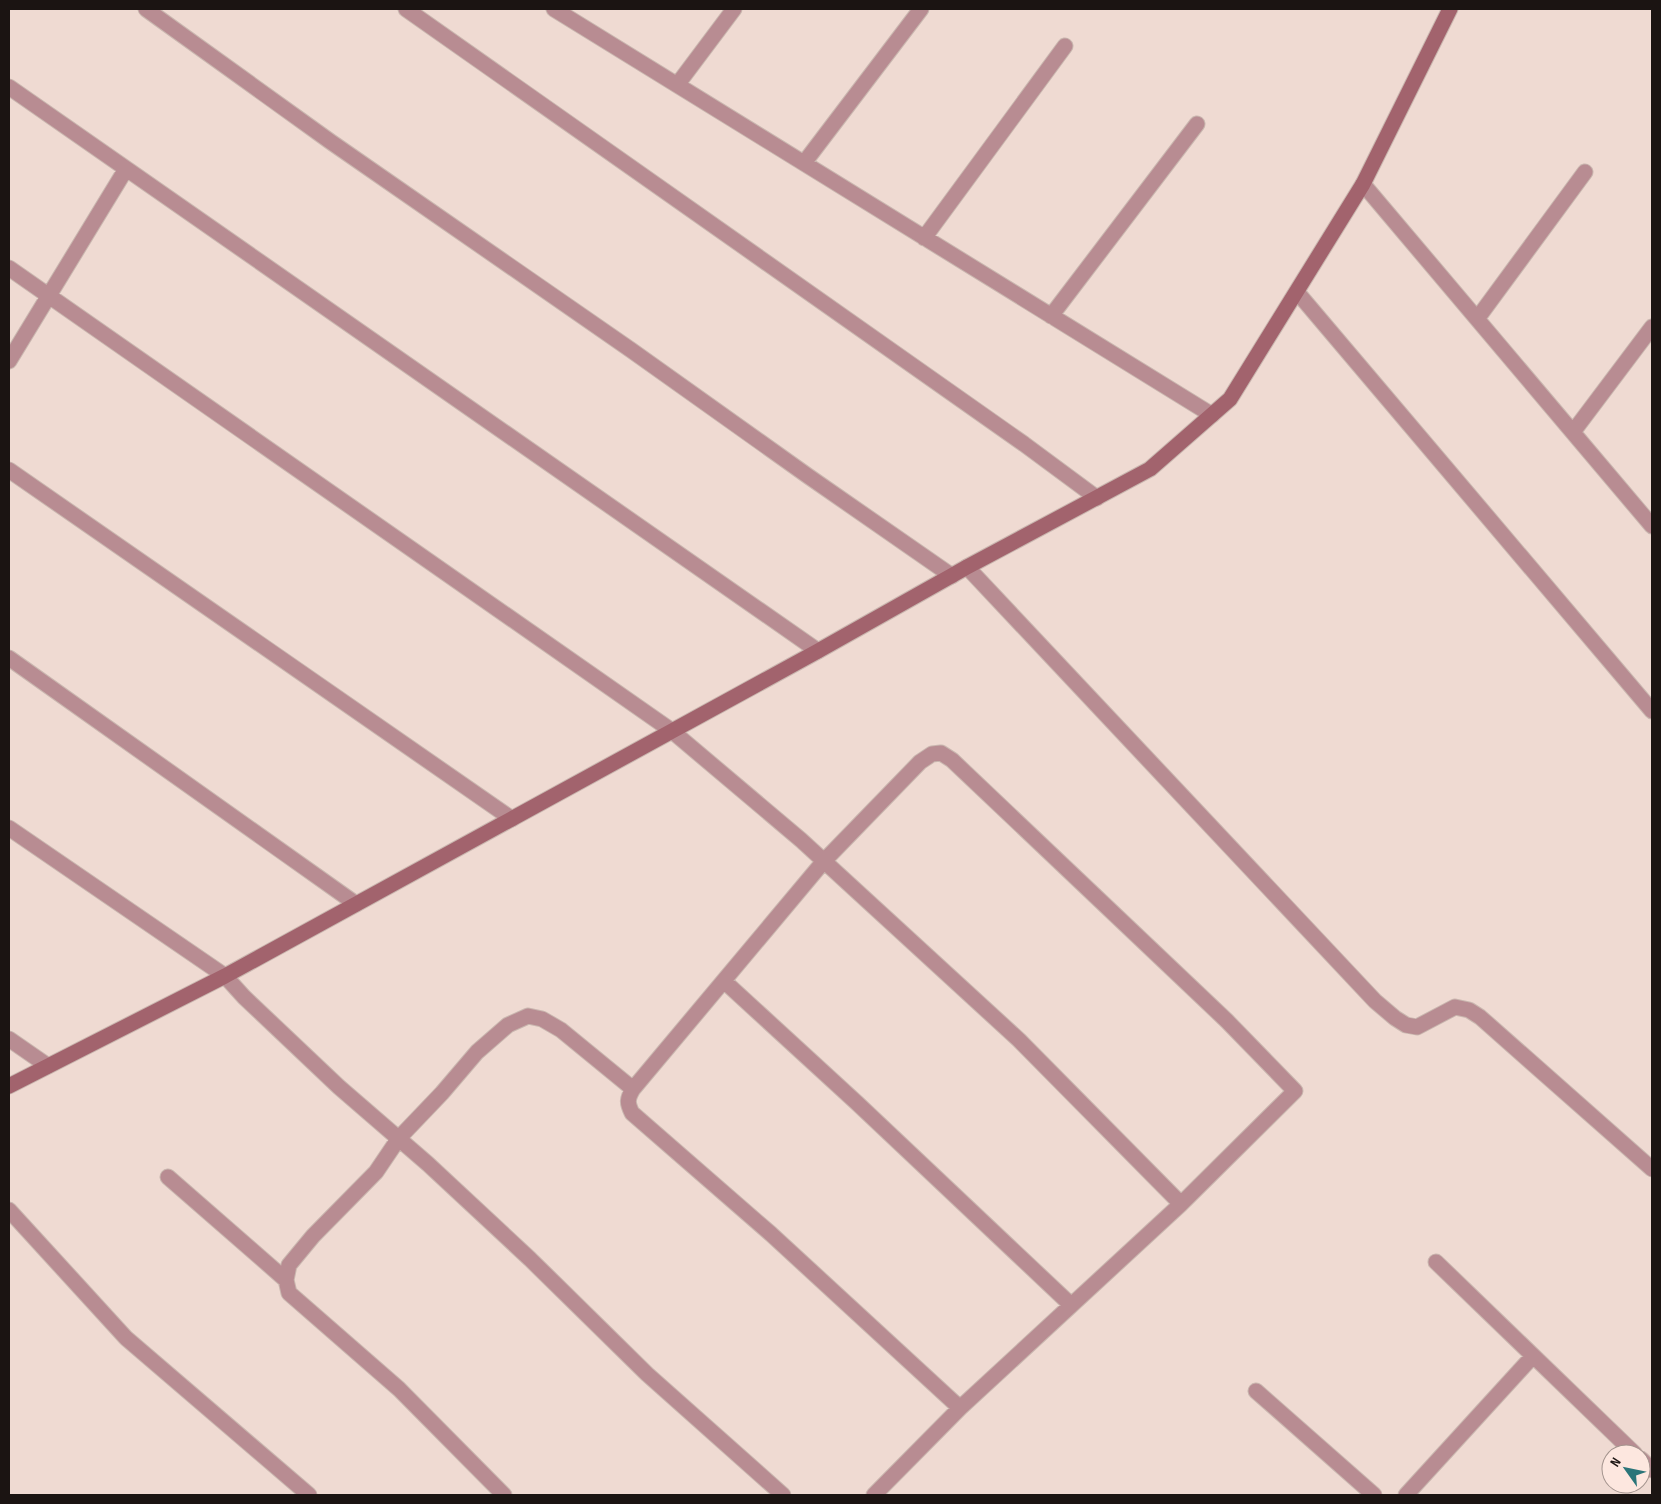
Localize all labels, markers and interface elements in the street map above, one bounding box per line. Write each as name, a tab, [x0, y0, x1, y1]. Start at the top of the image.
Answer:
north arrow	[1601, 1444, 1651, 1494]
text: N	[1606, 1454, 1625, 1470]

